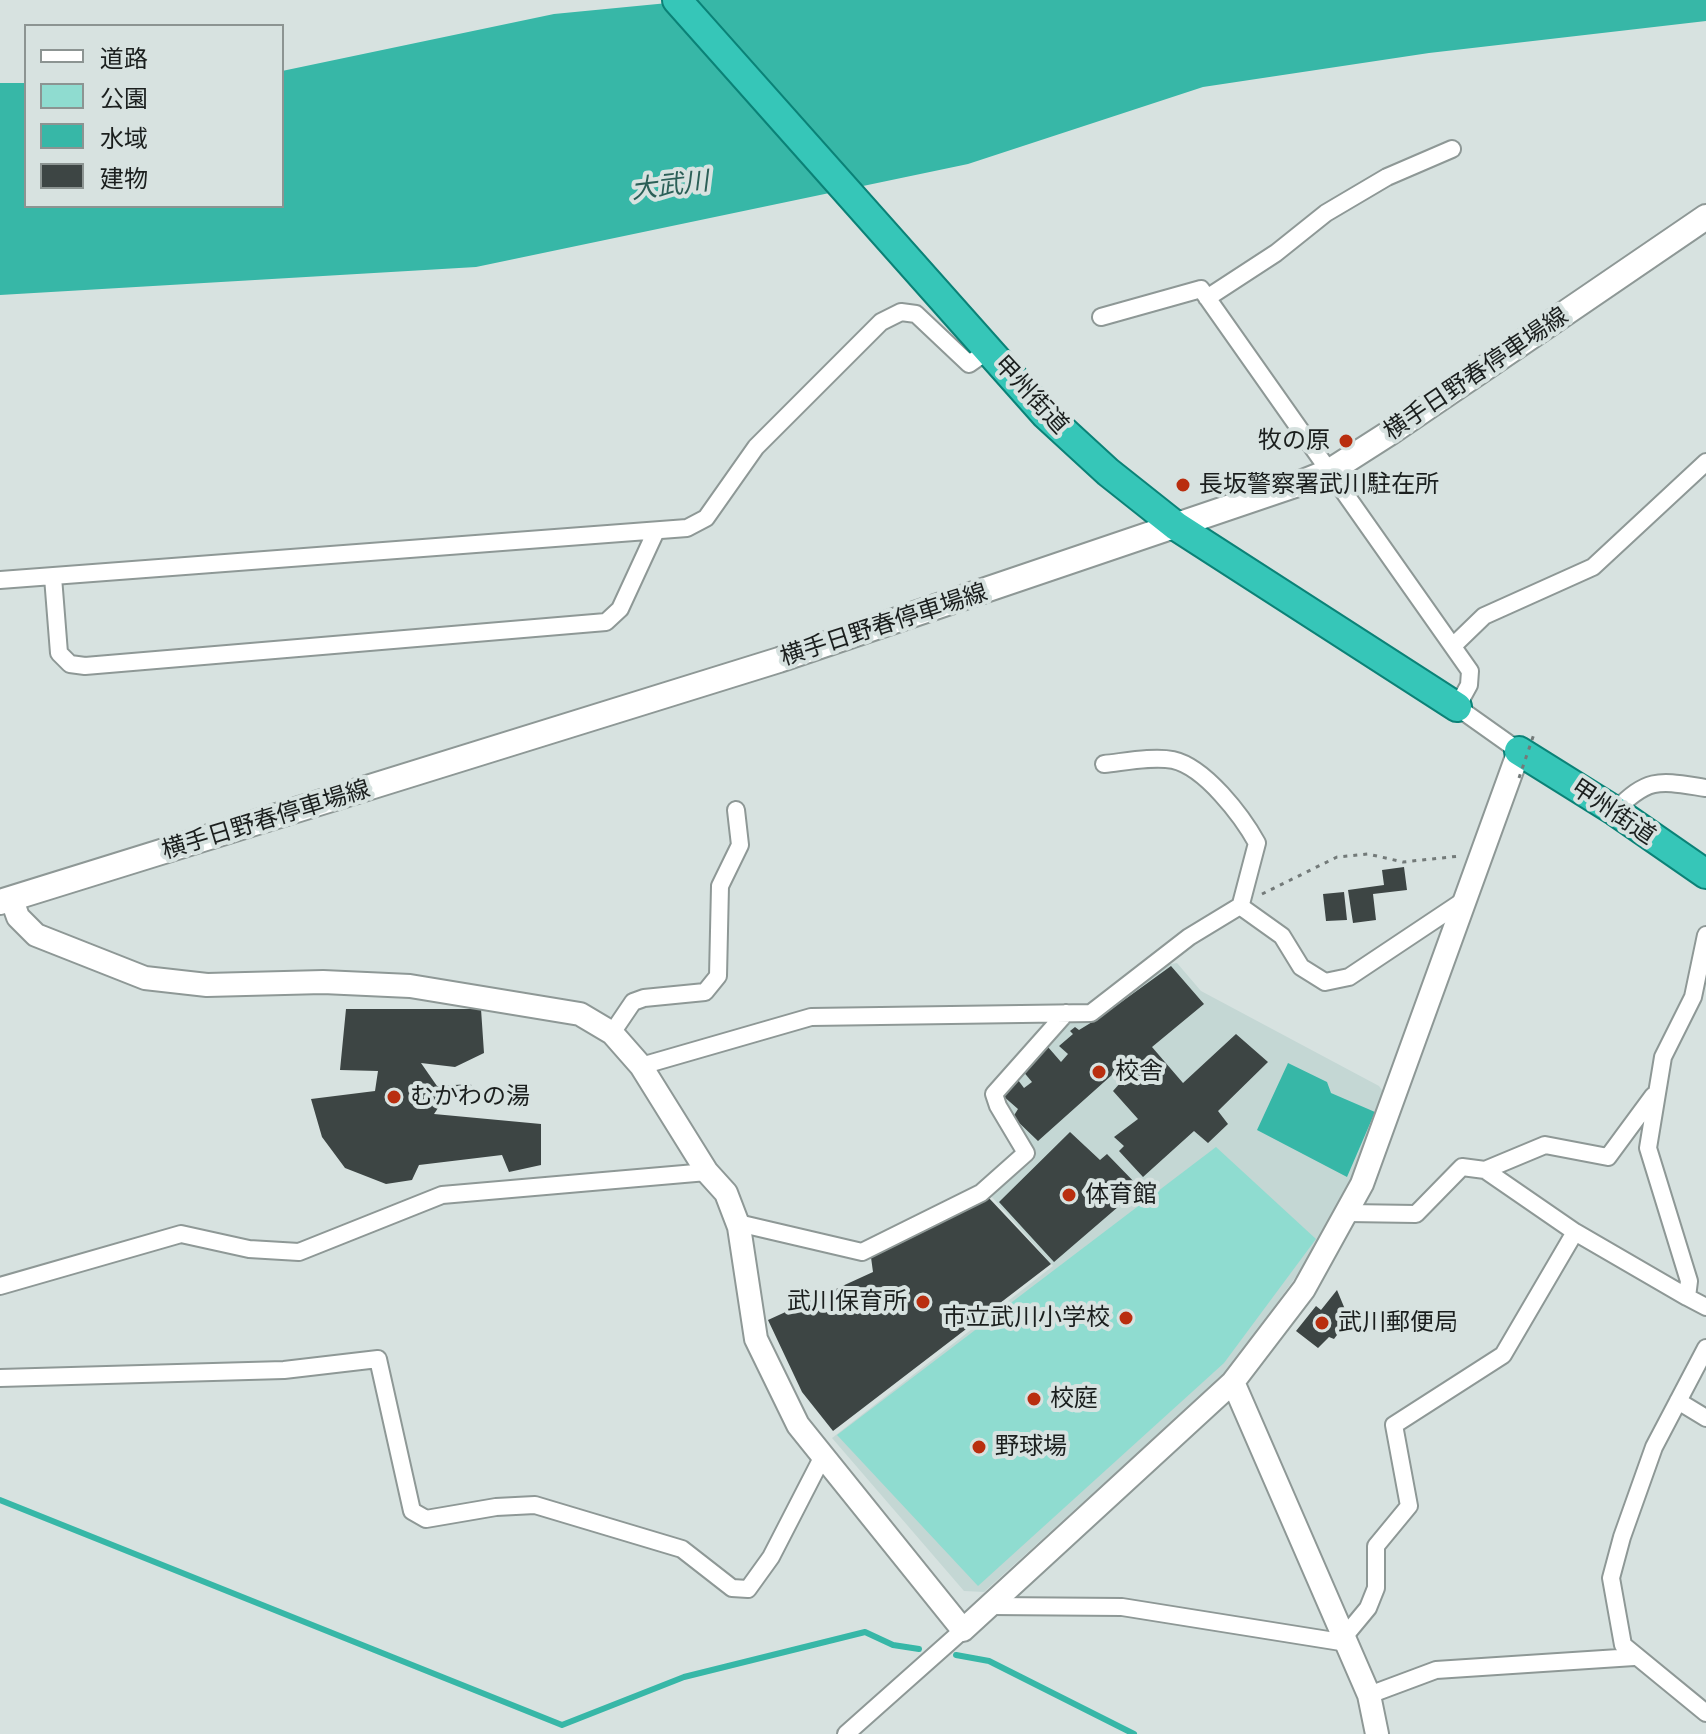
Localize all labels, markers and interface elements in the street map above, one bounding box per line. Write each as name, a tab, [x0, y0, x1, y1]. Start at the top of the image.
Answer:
legend	[24, 24, 284, 208]
text: 道路	[100, 44, 148, 73]
text: 公園	[100, 84, 148, 113]
text: 水域	[100, 124, 148, 153]
text: 建物	[100, 164, 148, 193]
water label: 大武川	[629, 166, 711, 206]
street label: 横手日野春停車場線	[1378, 302, 1574, 446]
street label: 甲州街道	[988, 350, 1074, 440]
place label: 牧の原	[1258, 427, 1330, 455]
marker: 牧の原	[1337, 432, 1355, 450]
place label: 長坂警察署武川駐在所	[1199, 471, 1439, 499]
marker: 長坂警察署武川駐在所	[1174, 476, 1192, 494]
street label: 横手日野春停車場線	[777, 578, 991, 672]
street label: 甲州街道	[1565, 773, 1661, 851]
street label: 横手日野春停車場線	[159, 775, 373, 865]
place label: 校舎	[1115, 1058, 1163, 1086]
marker: 校舎	[1090, 1063, 1108, 1081]
place label: むかわの湯	[410, 1083, 530, 1111]
marker: むかわの湯	[385, 1088, 403, 1106]
place label: 体育館	[1085, 1181, 1157, 1209]
marker: 体育館	[1060, 1186, 1078, 1204]
place label: 武川保育所	[787, 1288, 907, 1316]
marker: 武川保育所	[914, 1293, 932, 1311]
place label: 市立武川小学校	[942, 1304, 1110, 1332]
marker: 市立武川小学校	[1117, 1309, 1135, 1327]
place label: 武川郵便局	[1338, 1309, 1458, 1337]
marker: 武川郵便局	[1313, 1314, 1331, 1332]
place label: 校庭	[1050, 1385, 1098, 1413]
marker: 校庭	[1025, 1390, 1043, 1408]
place label: 野球場	[995, 1433, 1067, 1461]
marker: 野球場	[970, 1438, 988, 1456]

